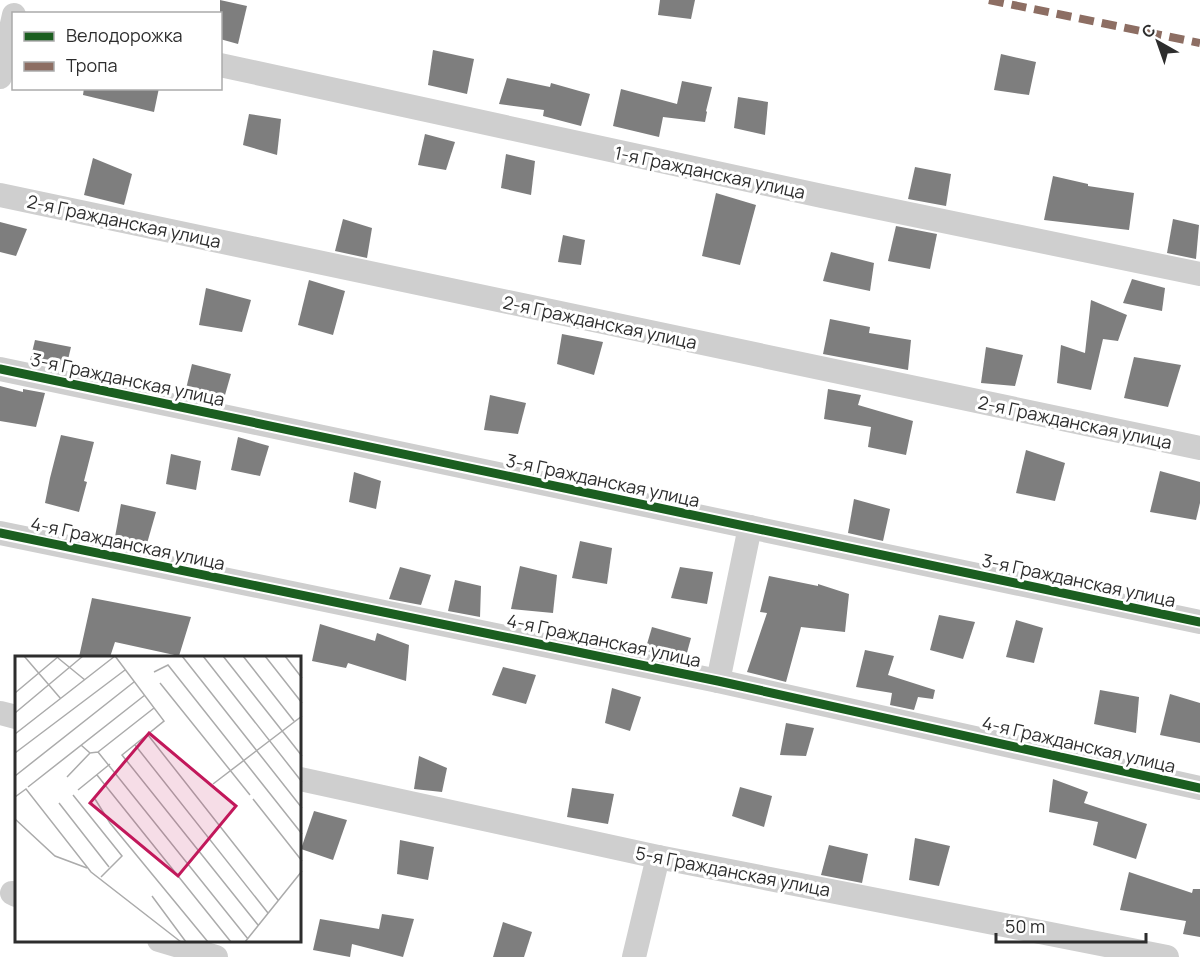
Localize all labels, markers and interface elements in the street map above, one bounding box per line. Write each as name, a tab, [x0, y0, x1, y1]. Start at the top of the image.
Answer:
legend	[12, 12, 222, 90]
north arrow	[1128, 12, 1188, 72]
text: С	[1137, 18, 1160, 43]
text: Велодорожка	[66, 23, 183, 47]
text: Тропа	[66, 53, 117, 77]
street label: 1-я Гражданская улица	[612, 140, 808, 204]
street label: 2-я Гражданская улица	[25, 189, 223, 253]
street label: 2-я Гражданская улица	[501, 290, 699, 354]
street label: 3-я Гражданская улица	[29, 347, 227, 411]
street label: 2-я Гражданская улица	[976, 390, 1174, 454]
street label: 3-я Гражданская улица	[504, 448, 702, 512]
street label: 4-я Гражданская улица	[29, 511, 227, 575]
street label: 3-я Гражданская улица	[980, 548, 1178, 612]
street label: 4-я Гражданская улица	[505, 608, 703, 672]
inset map	[15, 656, 302, 942]
street label: 4-я Гражданская улица	[980, 710, 1178, 778]
street label: 5-я Гражданская улица	[634, 840, 832, 902]
scale bar	[996, 906, 1146, 944]
text: 50 m	[1005, 914, 1045, 938]

